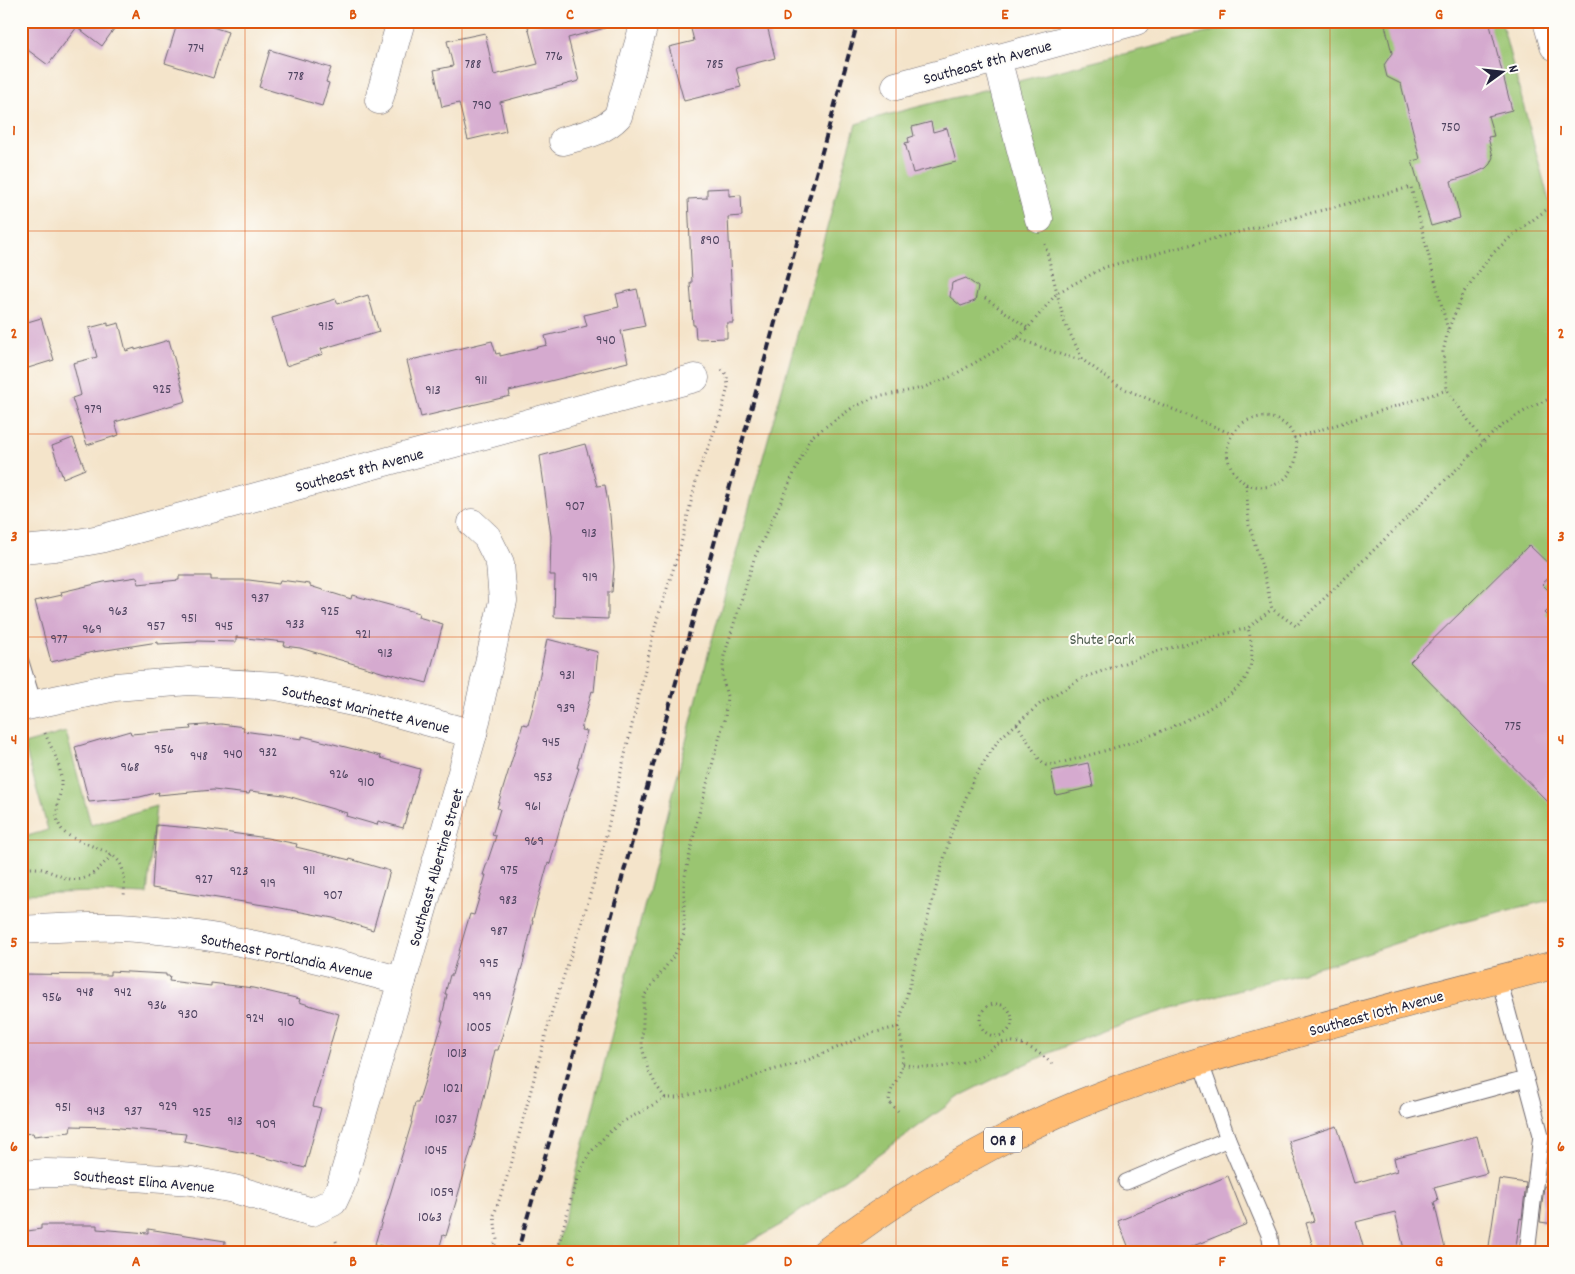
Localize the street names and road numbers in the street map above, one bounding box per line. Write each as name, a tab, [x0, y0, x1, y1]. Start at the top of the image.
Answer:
street label: Southeast 8th Avenue	[921, 35, 1054, 92]
street label: Southeast 8th Avenue	[293, 443, 426, 500]
street label: Southeast Marinette Avenue	[279, 680, 452, 741]
street label: Southeast Albertine Street	[404, 786, 471, 949]
street label: Southeast Portlandia Avenue	[198, 928, 375, 987]
street label: Southeast 10th Avenue	[1307, 985, 1446, 1043]
road number: OR 8	[984, 1128, 1022, 1152]
street label: Southeast Elina Avenue	[72, 1165, 215, 1200]

